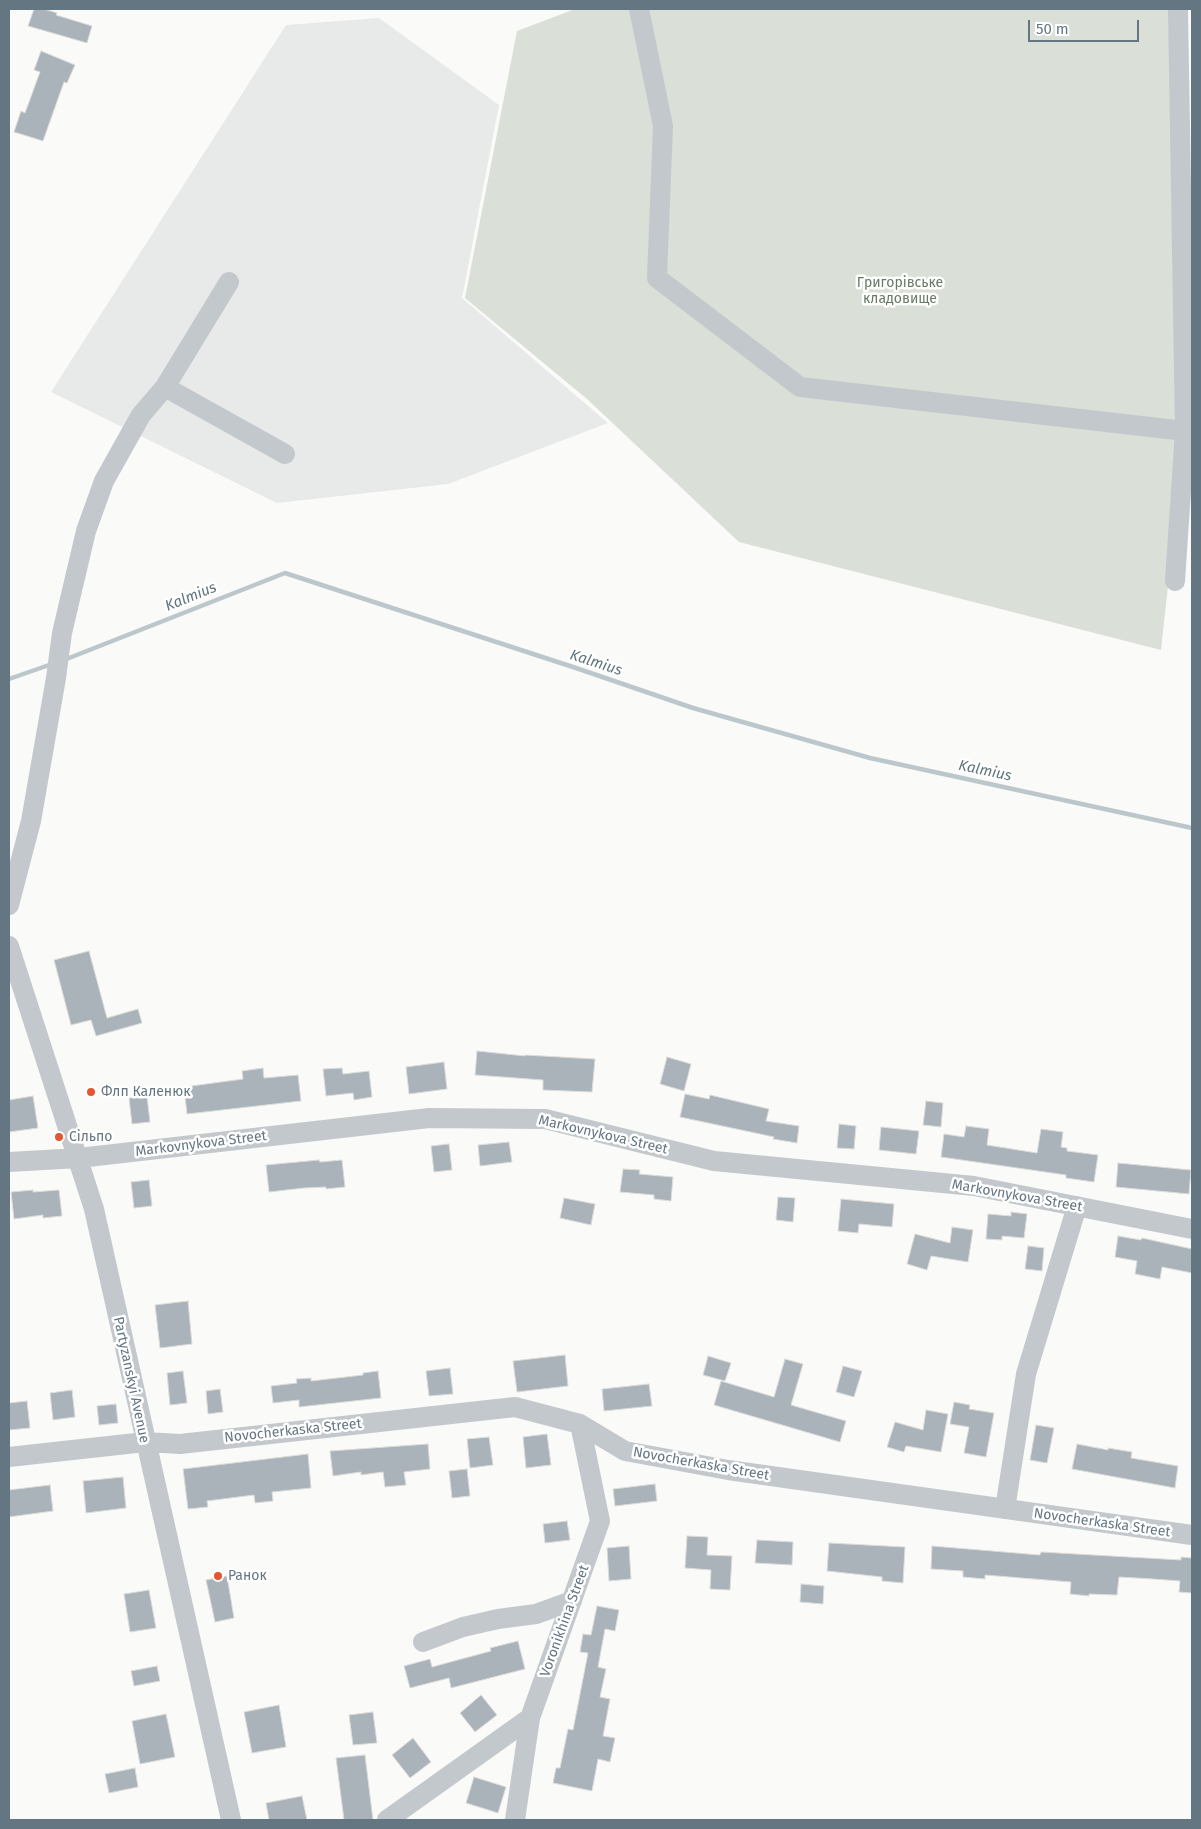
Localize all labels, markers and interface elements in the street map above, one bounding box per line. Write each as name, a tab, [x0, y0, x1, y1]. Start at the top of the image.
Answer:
scale bar	[1031, 10, 1142, 42]
text: 50 m	[1036, 20, 1069, 38]
park label: Григорівське кладовище	[857, 275, 943, 308]
water label: Kalmius	[163, 579, 219, 615]
water label: Kalmius	[568, 646, 624, 680]
water label: Kalmius	[957, 757, 1013, 785]
place label: Флп Каленюк	[101, 1084, 190, 1100]
marker: Флп Каленюк	[85, 1086, 97, 1098]
street label: Markovnykova Street	[537, 1112, 669, 1158]
street label: Markovnykova Street	[134, 1128, 268, 1160]
place label: Сільпо	[69, 1129, 113, 1145]
marker: Сільпо	[53, 1131, 65, 1143]
street label: Markovnykova Street	[950, 1176, 1084, 1216]
street label: Partyzanskyi Avenue	[109, 1315, 153, 1445]
street label: Novocherkaska Street	[224, 1415, 362, 1447]
street label: Novocherkaska Street	[632, 1444, 770, 1484]
street label: Novocherkaska Street	[1033, 1505, 1171, 1541]
street label: Voronikhina Street	[537, 1563, 593, 1679]
place label: Ранок	[228, 1568, 267, 1584]
marker: Ранок	[212, 1570, 224, 1582]

